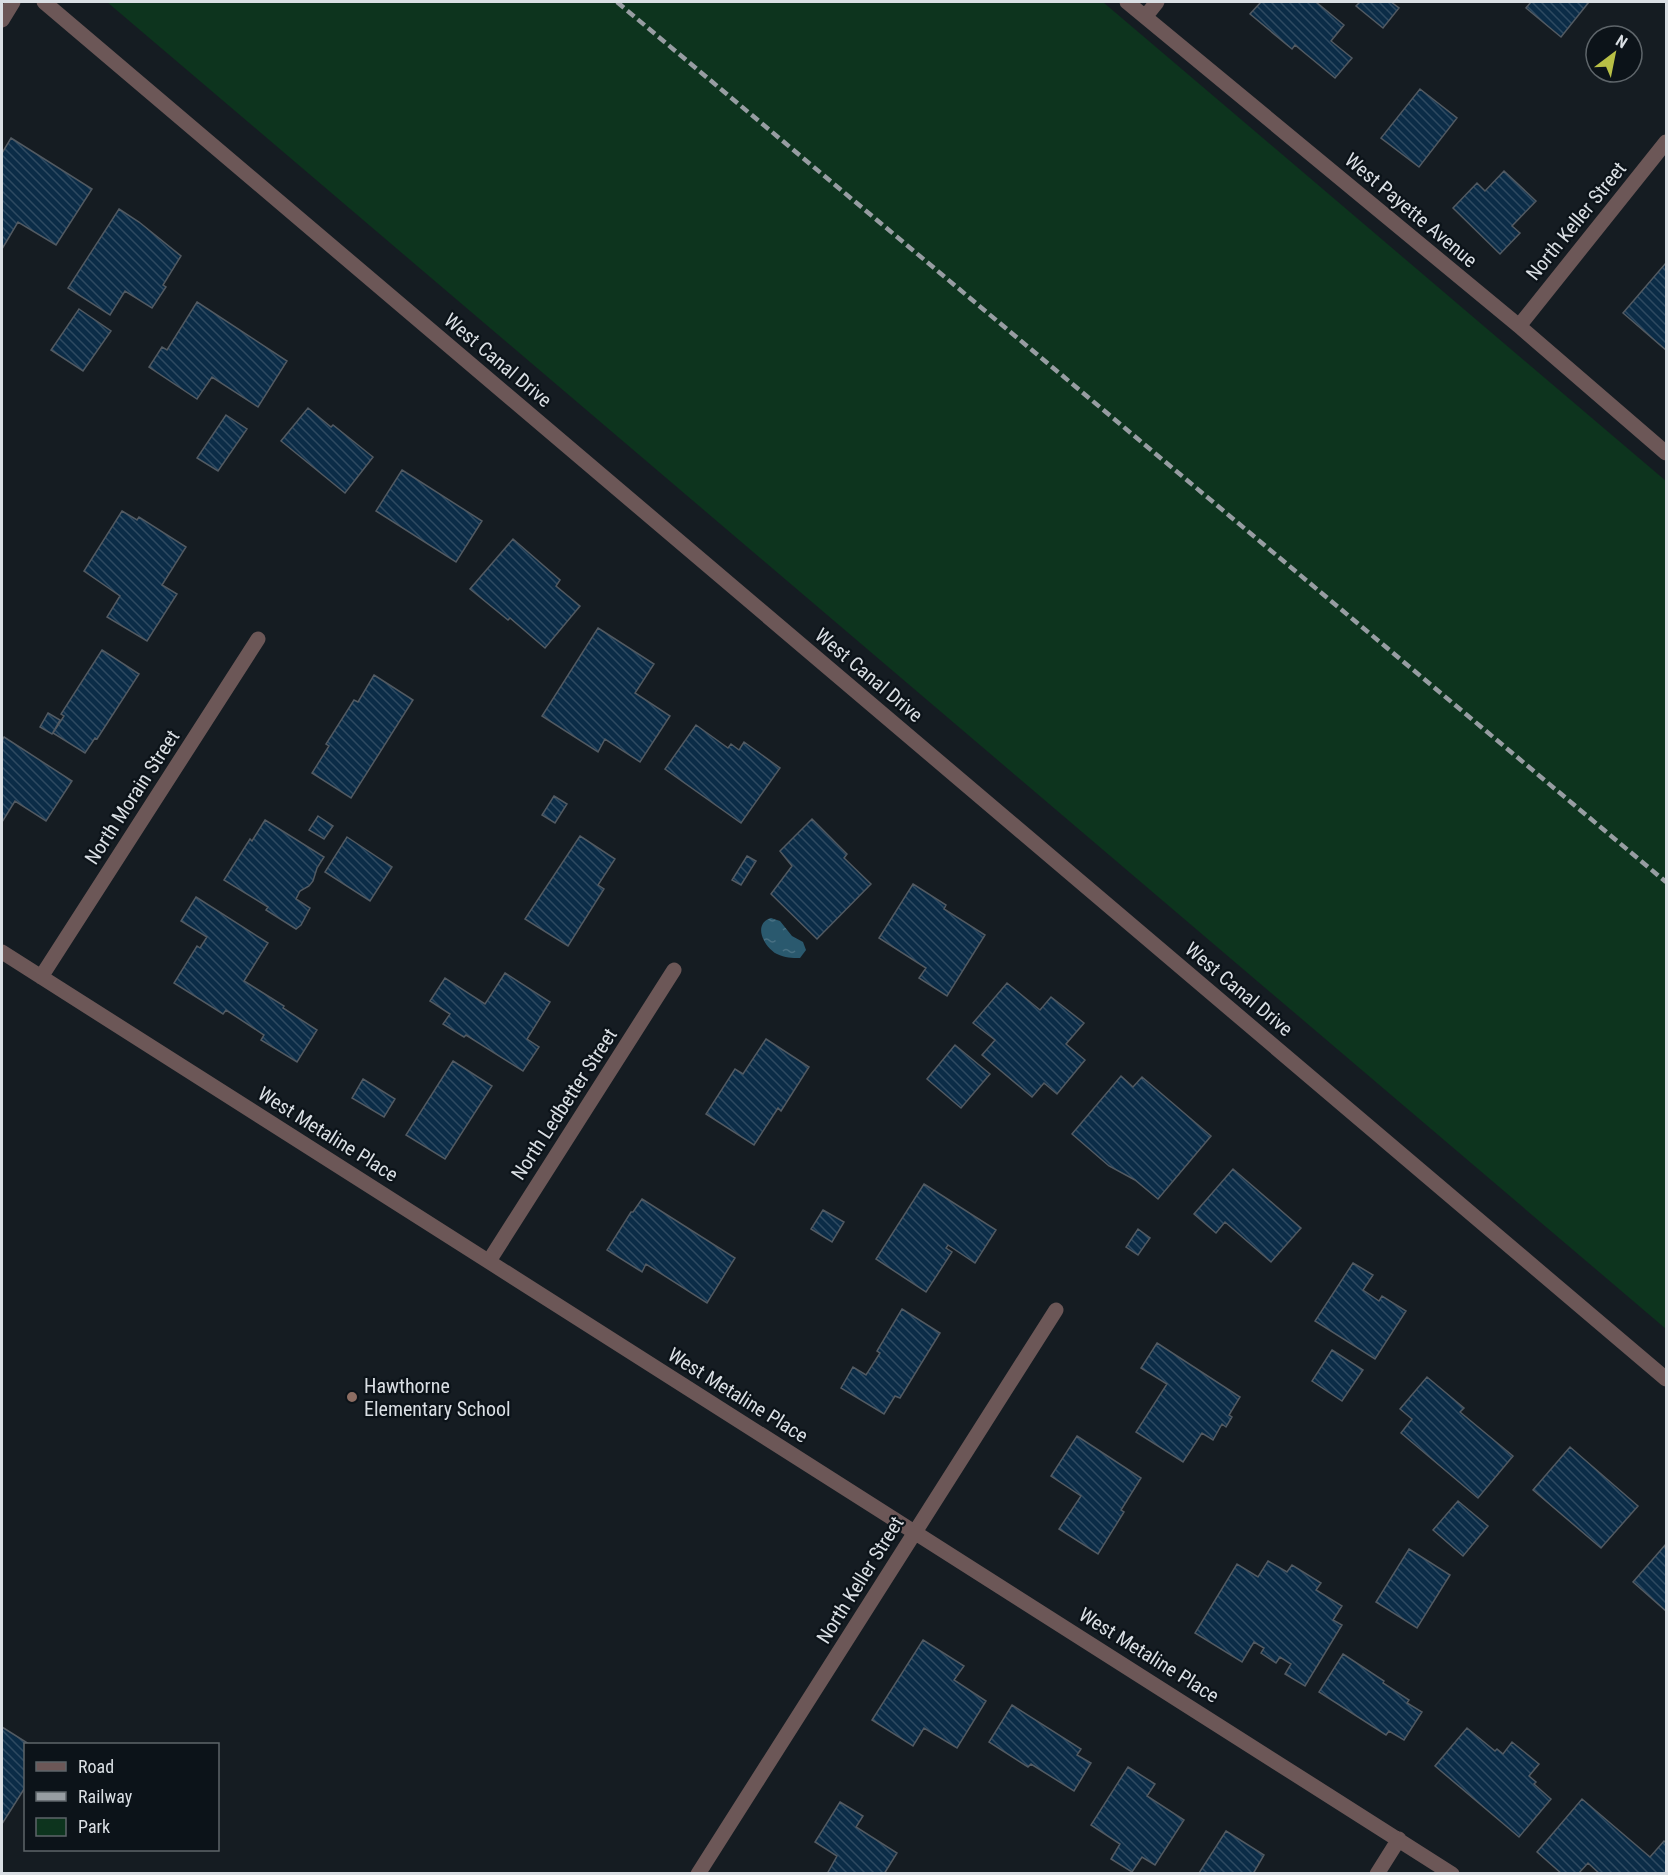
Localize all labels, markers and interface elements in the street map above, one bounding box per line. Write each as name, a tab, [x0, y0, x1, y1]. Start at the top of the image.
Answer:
north arrow	[1584, 24, 1644, 84]
text: N	[1612, 31, 1631, 52]
street label: West Payette Avenue	[1340, 148, 1482, 272]
street label: North Keller Street	[1521, 157, 1631, 285]
street label: West Canal Drive	[439, 308, 557, 412]
street label: West Canal Drive	[810, 623, 928, 727]
street label: North Morain Street	[80, 725, 184, 869]
street label: West Canal Drive	[1180, 937, 1298, 1041]
street label: North Ledbetter Street	[506, 1024, 622, 1184]
street label: West Metaline Place	[254, 1081, 402, 1187]
street label: West Metaline Place	[664, 1342, 812, 1448]
place label: Hawthorne Elementary School	[364, 1374, 511, 1421]
marker: Hawthorne Elementary School	[345, 1390, 359, 1404]
street label: North Keller Street	[811, 1512, 909, 1648]
street label: West Metaline Place	[1075, 1602, 1223, 1708]
legend	[24, 1743, 219, 1851]
text: Road	[78, 1756, 114, 1777]
text: Railway	[78, 1786, 133, 1807]
text: Park	[78, 1816, 110, 1837]

